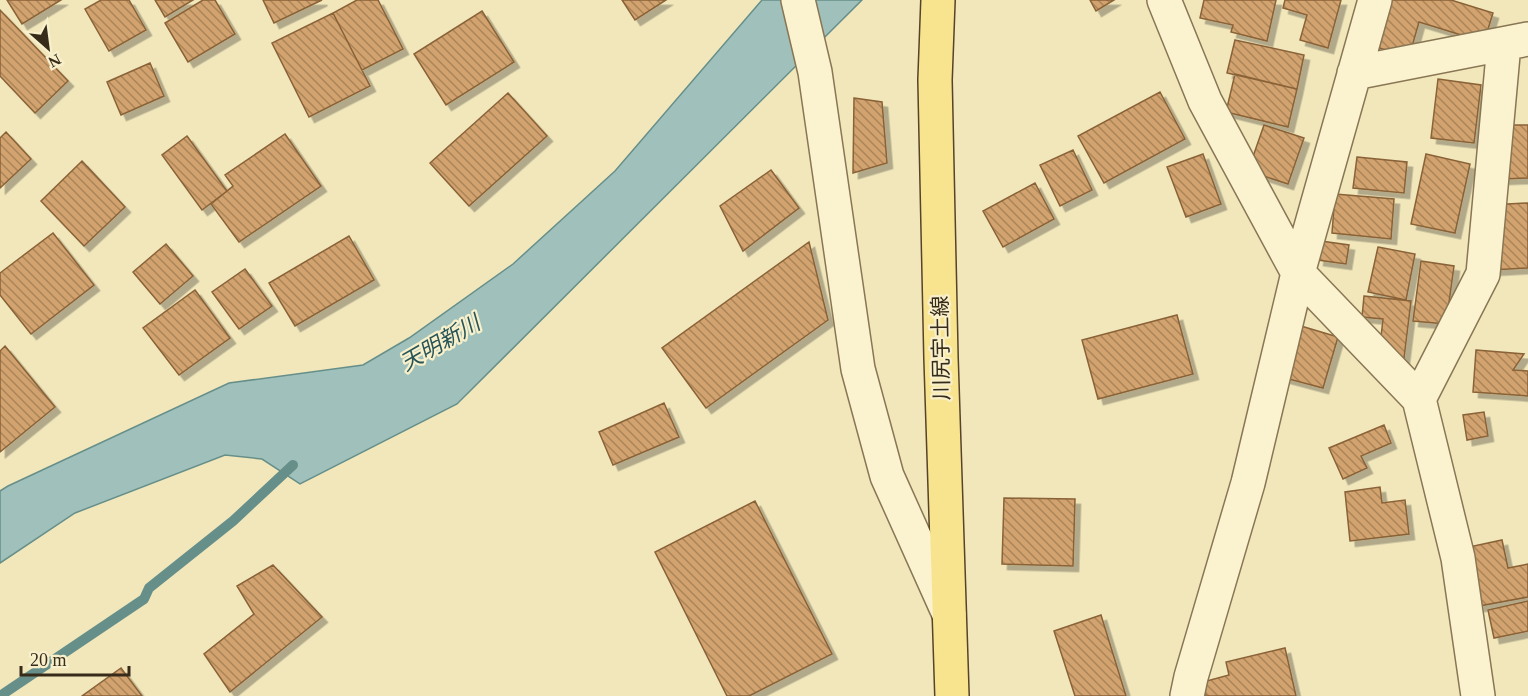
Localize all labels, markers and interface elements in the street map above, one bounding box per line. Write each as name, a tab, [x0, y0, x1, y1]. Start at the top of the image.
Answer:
north arrow	[18, 18, 78, 78]
text: N	[45, 51, 64, 71]
street label: 川尻宇土線	[928, 295, 954, 401]
water label: 天明新川	[396, 309, 486, 376]
scale bar	[21, 639, 129, 677]
text: 20 m	[30, 650, 67, 670]

